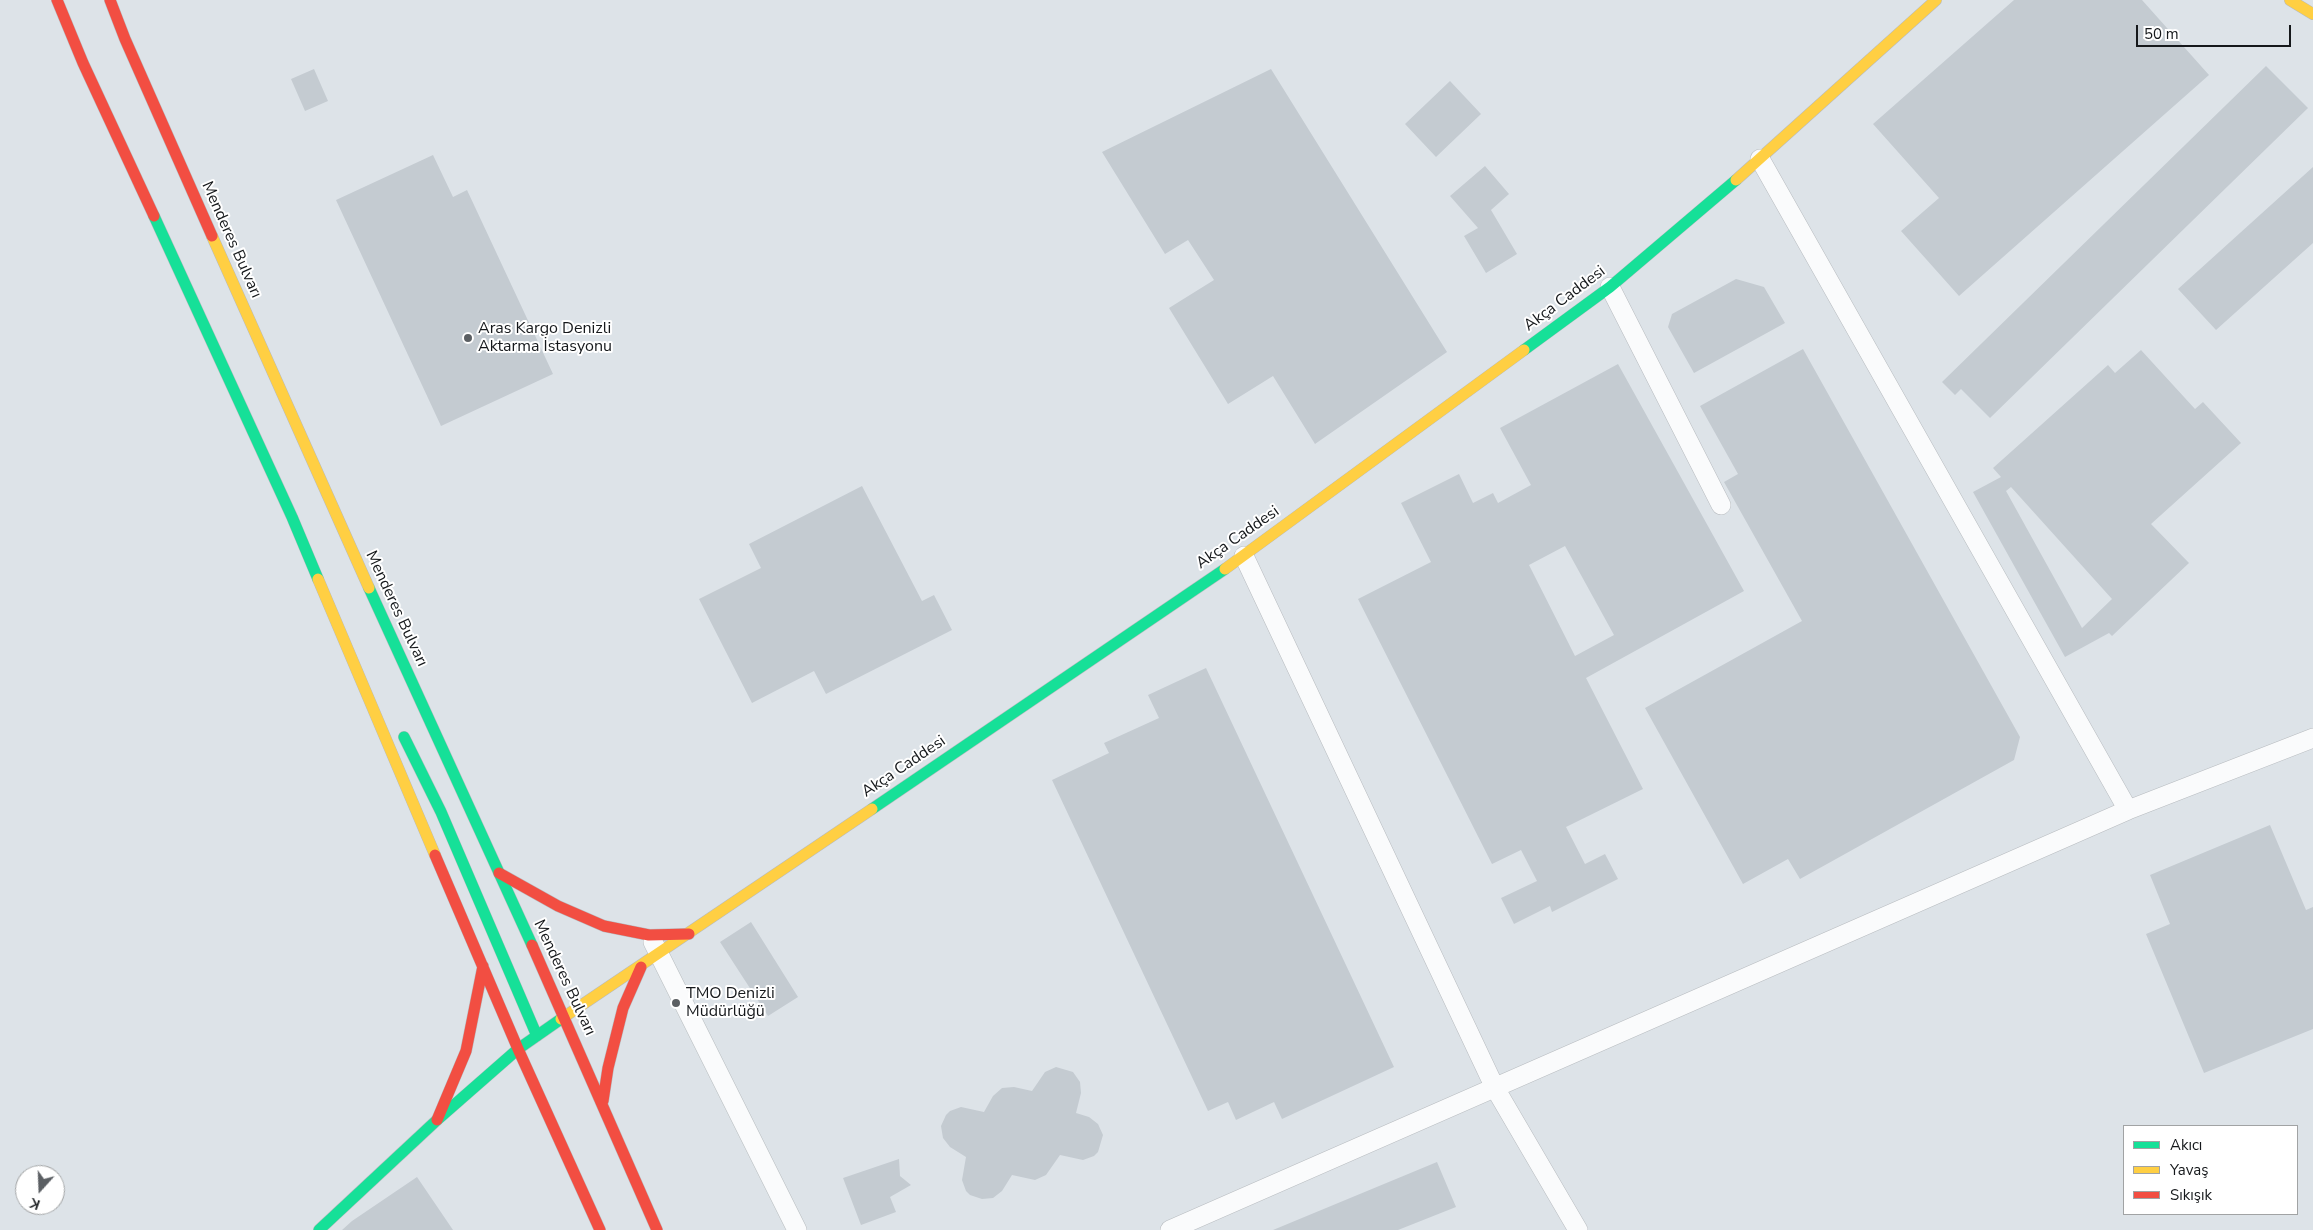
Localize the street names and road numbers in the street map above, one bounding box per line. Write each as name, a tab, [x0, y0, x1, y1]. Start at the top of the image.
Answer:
street label: Menderes Bulvarı	[197, 179, 265, 301]
street label: Akça Caddesi	[1521, 262, 1609, 336]
street label: Akça Caddesi	[1193, 502, 1283, 574]
street label: Menderes Bulvarı	[361, 548, 431, 670]
street label: Akça Caddesi	[858, 732, 950, 802]
street label: Menderes Bulvarı	[529, 917, 599, 1039]

